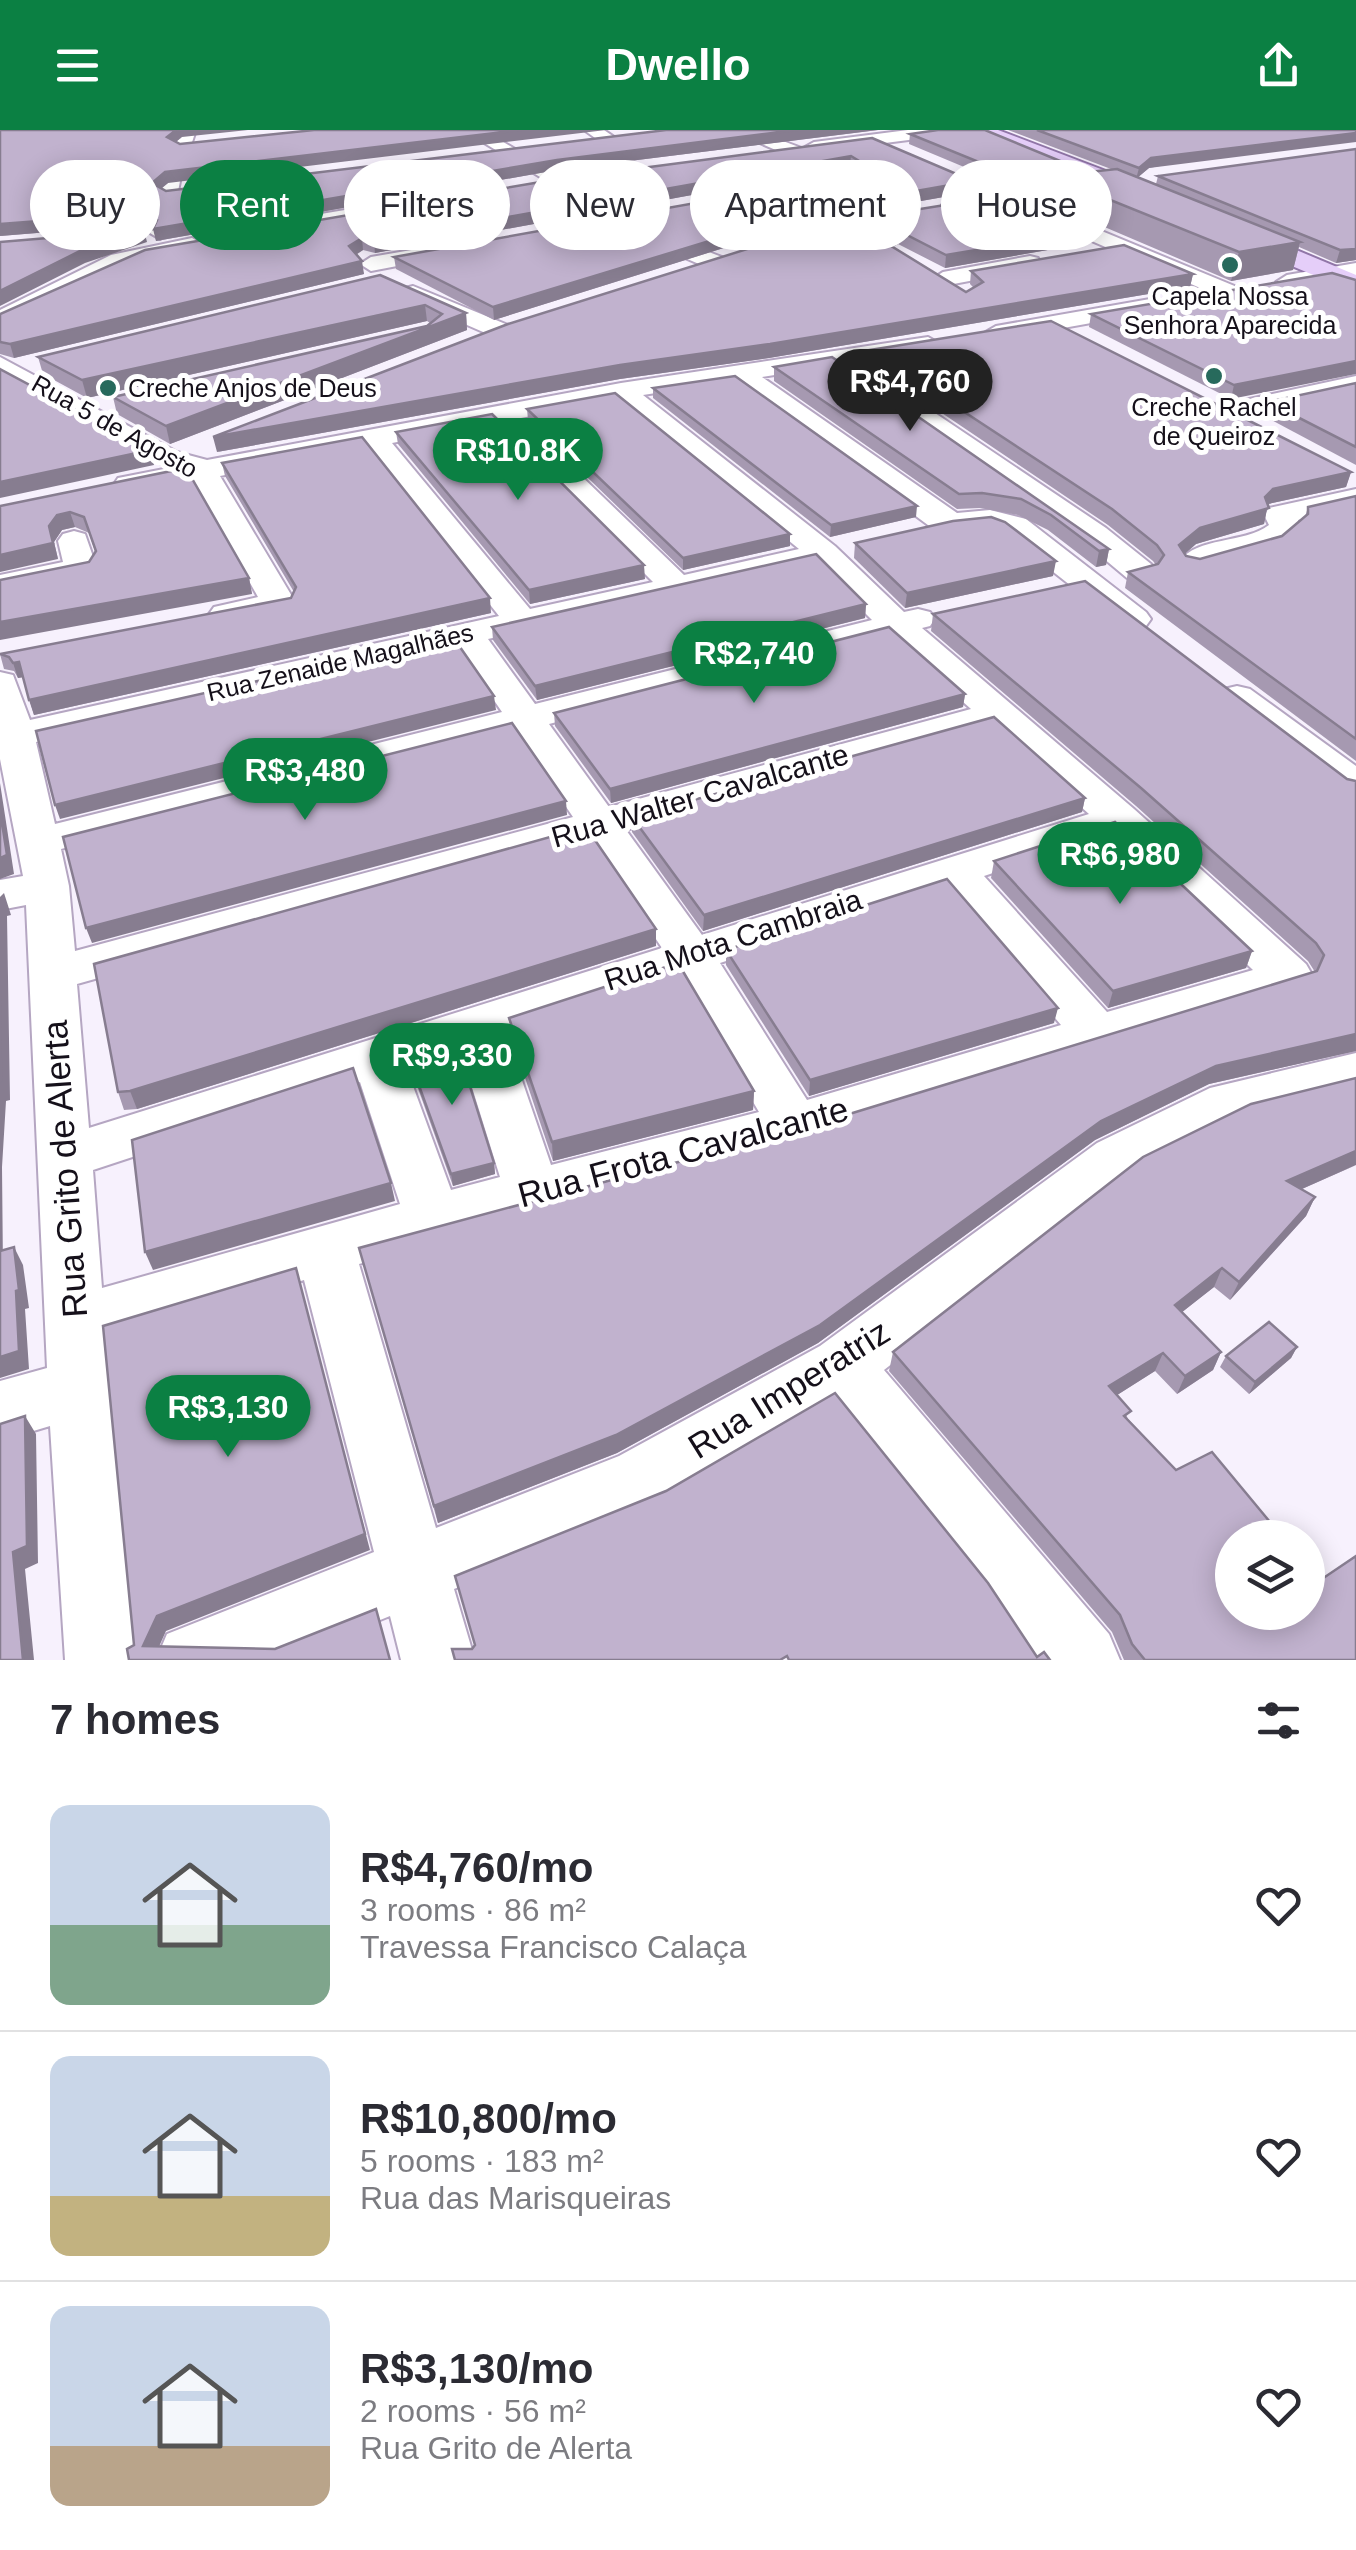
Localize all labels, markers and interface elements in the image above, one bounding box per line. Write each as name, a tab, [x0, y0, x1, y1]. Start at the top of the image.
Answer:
icon: menu	[50, 38, 105, 93]
icon: share	[1251, 38, 1306, 93]
text: Dwello	[605, 39, 751, 90]
chip: Buy	[30, 160, 160, 250]
chip: Rent	[180, 160, 324, 250]
chip: Filters	[344, 160, 510, 250]
chip: New	[530, 160, 670, 250]
chip: Apartment	[690, 160, 921, 250]
chip: House	[941, 160, 1112, 250]
marker: Capela Nossa Senhora Aparecida	[1219, 254, 1241, 276]
place label: Capela Nossa Senhora Aparecida	[1124, 282, 1336, 339]
pin: R$4,760	[818, 349, 1002, 434]
text: R$4,760	[850, 363, 970, 399]
marker: Creche Rachel de Queiroz	[1203, 365, 1225, 387]
street label: Rua 5 de Agosto	[27, 369, 203, 483]
place label: Creche Anjos de Deus	[128, 374, 377, 402]
marker: Creche Anjos de Deus	[97, 377, 119, 399]
place label: Creche Rachel de Queiroz	[1131, 393, 1297, 450]
pin: R$10.8K	[426, 418, 610, 503]
text: R$10.8K	[455, 432, 581, 468]
street label: Rua Zenaide Magalhães	[204, 618, 476, 706]
pin: R$2,740	[662, 621, 846, 706]
text: R$2,740	[694, 635, 814, 671]
street label: Rua Walter Cavalcante	[548, 737, 852, 854]
pin: R$3,480	[213, 738, 397, 823]
text: R$3,480	[245, 752, 365, 788]
pin: R$6,980	[1028, 822, 1212, 907]
text: R$6,980	[1060, 836, 1180, 872]
street label: Rua Mota Cambraia	[600, 882, 866, 997]
street label: Rua Grito de Alerta	[35, 1019, 94, 1319]
pin: R$9,330	[360, 1023, 544, 1108]
text: R$9,330	[392, 1037, 512, 1073]
street label: Rua Frota Cavalcante	[513, 1089, 852, 1214]
street label: Rua Imperatriz	[681, 1311, 896, 1466]
pin: R$3,130	[136, 1375, 320, 1460]
text: R$3,130	[168, 1389, 288, 1425]
map controls	[1215, 1520, 1325, 1630]
button: layers	[1215, 1520, 1325, 1630]
icon: filters	[1251, 1693, 1306, 1748]
text: 7 homes	[50, 1696, 220, 1743]
text: R$4,760/mo	[360, 1844, 593, 1891]
icon: home	[130, 1845, 250, 1965]
icon: heart	[1251, 1878, 1306, 1933]
text: 3 rooms · 86 m²	[360, 1892, 586, 1928]
text: Travessa Francisco Calaça	[360, 1929, 747, 1965]
text: R$10,800/mo	[360, 2095, 617, 2142]
icon: home	[130, 2096, 250, 2216]
icon: heart	[1251, 2129, 1306, 2184]
text: 5 rooms · 183 m²	[360, 2143, 604, 2179]
text: Rua das Marisqueiras	[360, 2180, 671, 2216]
text: R$3,130/mo	[360, 2345, 593, 2392]
icon: home	[130, 2346, 250, 2466]
icon: heart	[1251, 2379, 1306, 2434]
text: 2 rooms · 56 m²	[360, 2393, 586, 2429]
text: Rua Grito de Alerta	[360, 2430, 632, 2466]

